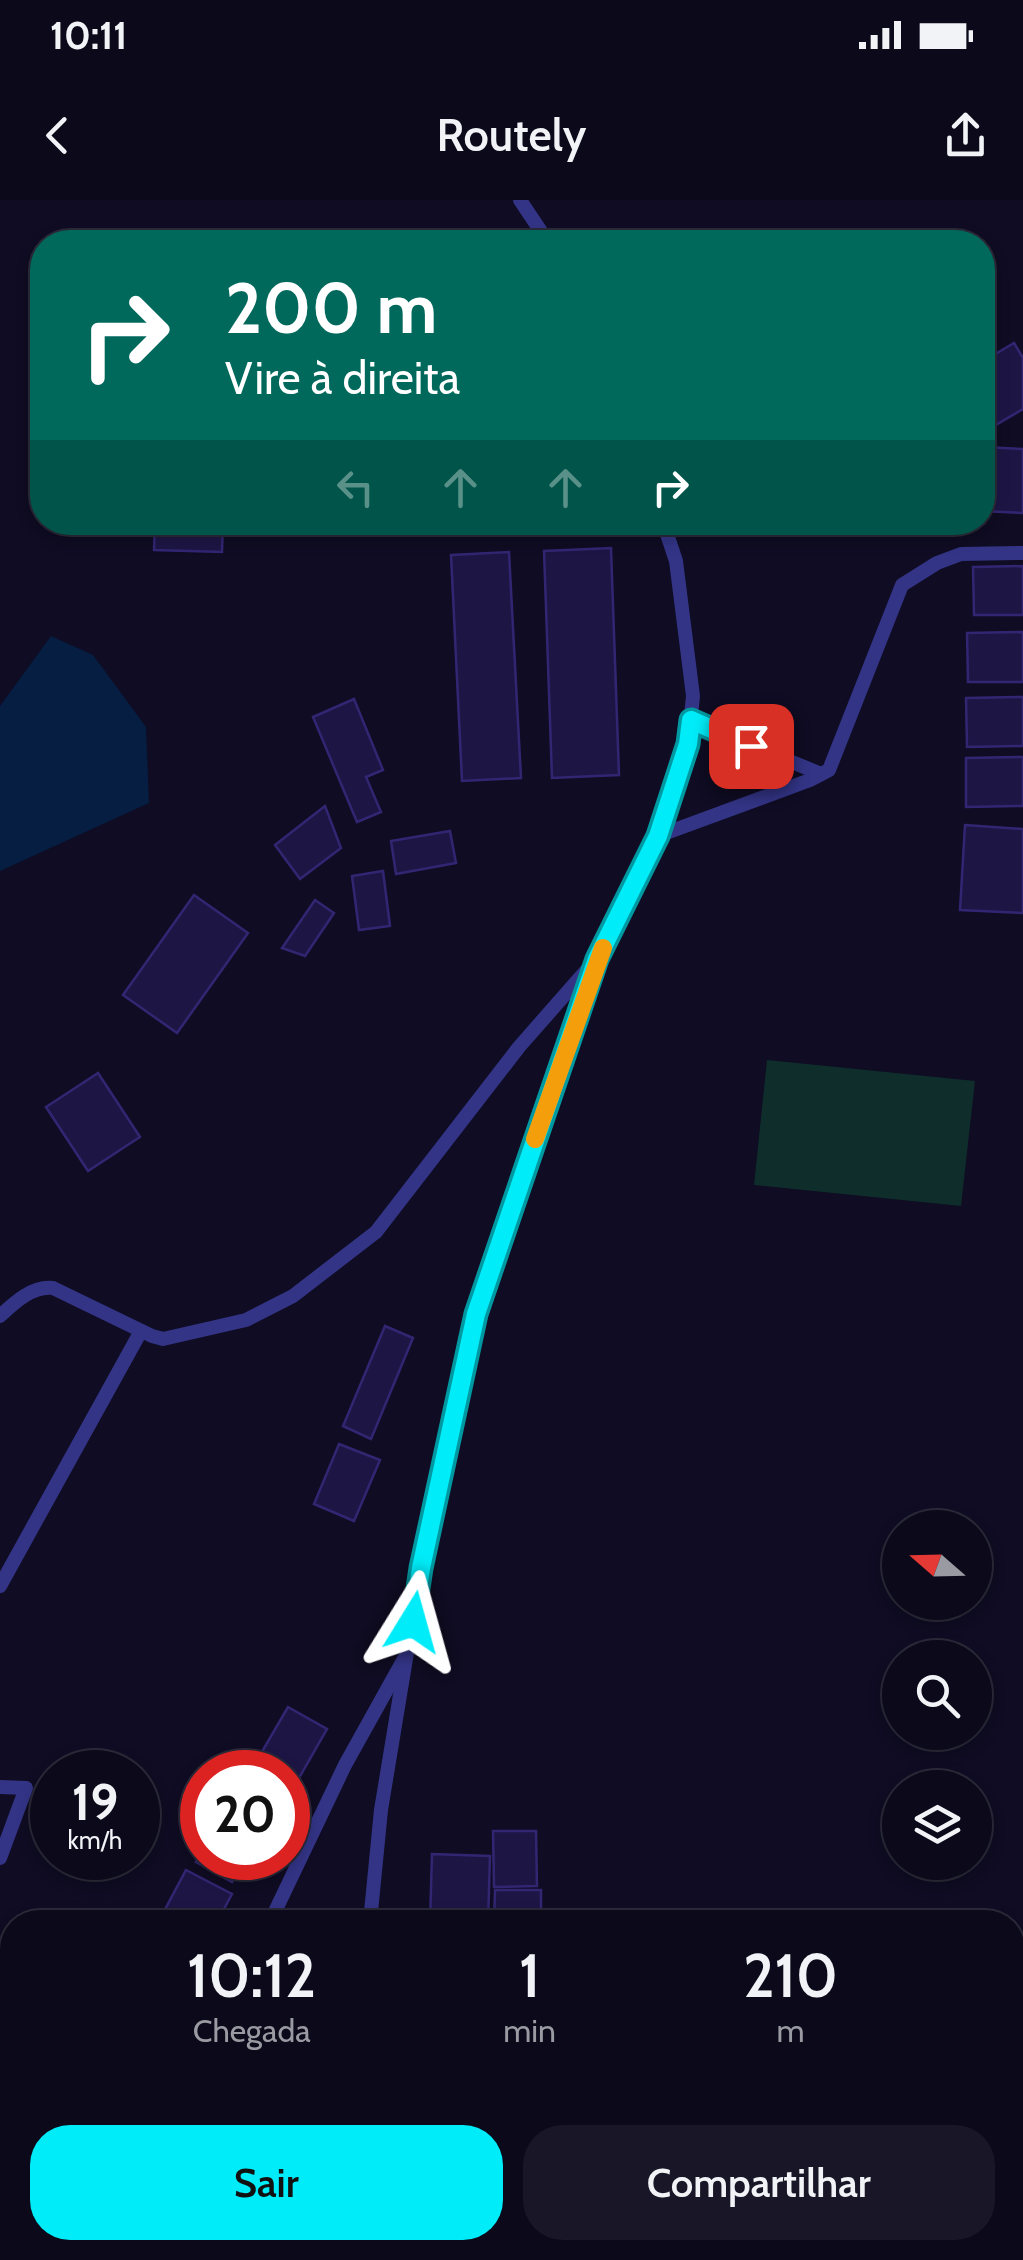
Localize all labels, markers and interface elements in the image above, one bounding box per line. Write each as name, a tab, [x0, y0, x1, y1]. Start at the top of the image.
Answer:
text: 10:11	[50, 12, 127, 59]
icon: back	[30, 108, 85, 163]
text: Routely	[437, 108, 586, 162]
icon: share	[938, 108, 993, 163]
text: 200 m	[225, 265, 437, 351]
icon: right	[60, 270, 190, 400]
text: Vire à direita	[225, 351, 460, 405]
icon: left	[328, 460, 383, 515]
icon: ahead	[433, 460, 488, 515]
icon: ahead	[538, 460, 593, 515]
icon: right	[643, 460, 698, 515]
pin	[709, 704, 794, 789]
icon: arrive	[724, 719, 779, 774]
north arrow	[882, 1510, 992, 1620]
map controls	[882, 1510, 992, 1880]
position arrow	[361, 1570, 465, 1674]
button: search	[882, 1640, 992, 1750]
speed limit sign: 20	[180, 1750, 310, 1880]
button: layers	[882, 1770, 992, 1880]
text: 19	[72, 1772, 118, 1833]
text: km/h	[68, 1825, 122, 1855]
text: 10:12	[187, 1939, 316, 2012]
text: 1	[519, 1939, 540, 2012]
text: 210	[743, 1939, 838, 2012]
text: Chegada	[193, 2011, 311, 2050]
text: min	[503, 2011, 556, 2050]
text: m	[776, 2011, 805, 2050]
button: Sair	[30, 2125, 503, 2240]
button: Compartilhar	[523, 2125, 995, 2240]

